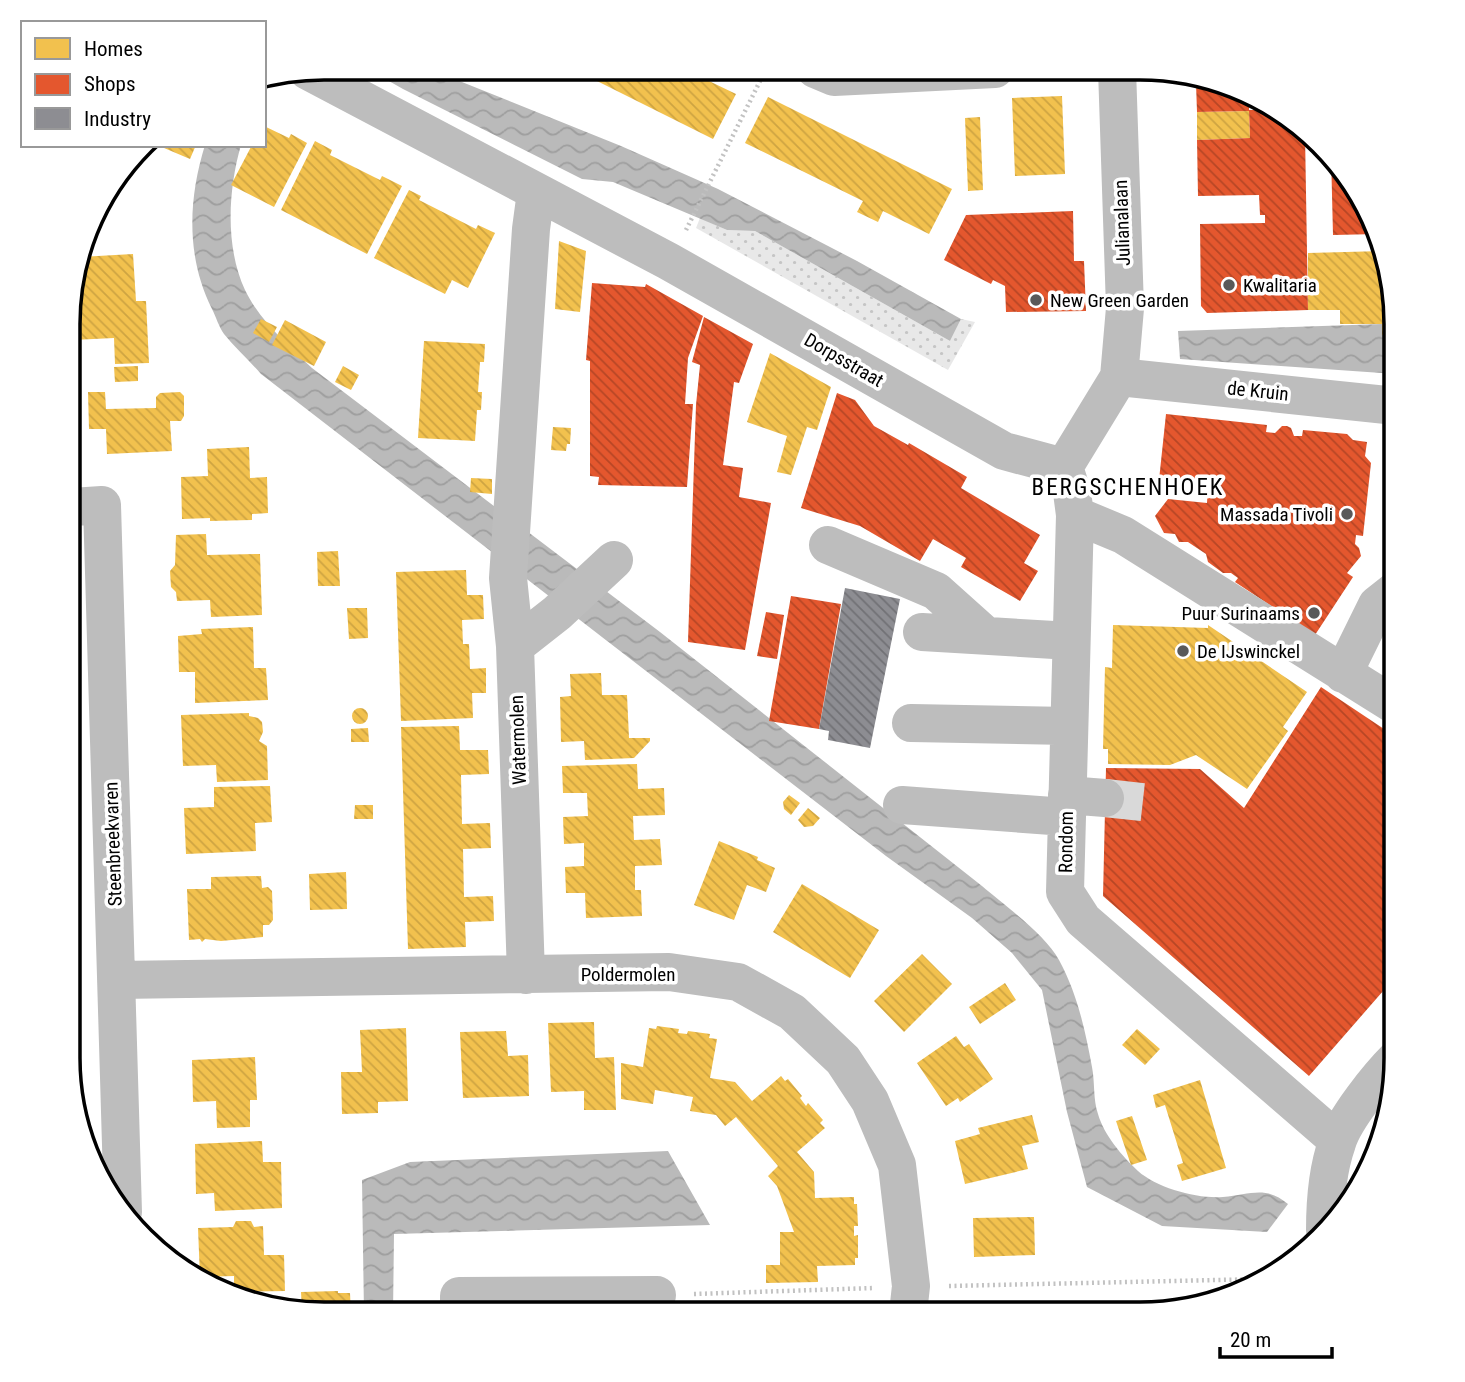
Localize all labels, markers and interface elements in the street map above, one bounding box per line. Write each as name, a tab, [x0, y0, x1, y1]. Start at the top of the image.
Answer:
legend	[21, 21, 266, 147]
text: Homes	[84, 37, 143, 61]
text: Shops	[84, 72, 136, 96]
text: Industry	[84, 107, 151, 131]
street label: Julianalaan	[1109, 179, 1135, 267]
place label: Kwalitaria	[1243, 274, 1317, 297]
marker: Kwalitaria	[1221, 277, 1237, 293]
place label: New Green Garden	[1050, 289, 1189, 312]
marker: New Green Garden	[1028, 292, 1044, 308]
street label: Dorpsstraat	[800, 328, 888, 392]
street label: de Kruin	[1226, 376, 1290, 406]
district label: BERGSCHENHOEK	[1032, 474, 1224, 501]
place label: Massada Tivoli	[1220, 503, 1333, 526]
marker: Massada Tivoli	[1339, 506, 1355, 522]
place label: Puur Surinaams	[1181, 602, 1300, 625]
marker: Puur Surinaams	[1306, 605, 1322, 621]
place label: De IJswinckel	[1197, 640, 1300, 663]
marker: De IJswinckel	[1175, 643, 1191, 659]
street label: Watermolen	[505, 695, 531, 785]
street label: Steenbreekvaren	[99, 781, 127, 907]
street label: Rondom	[1054, 811, 1078, 873]
street label: Poldermolen	[581, 963, 675, 986]
scale bar	[1220, 1316, 1332, 1360]
text: 20 m	[1230, 1328, 1271, 1352]

